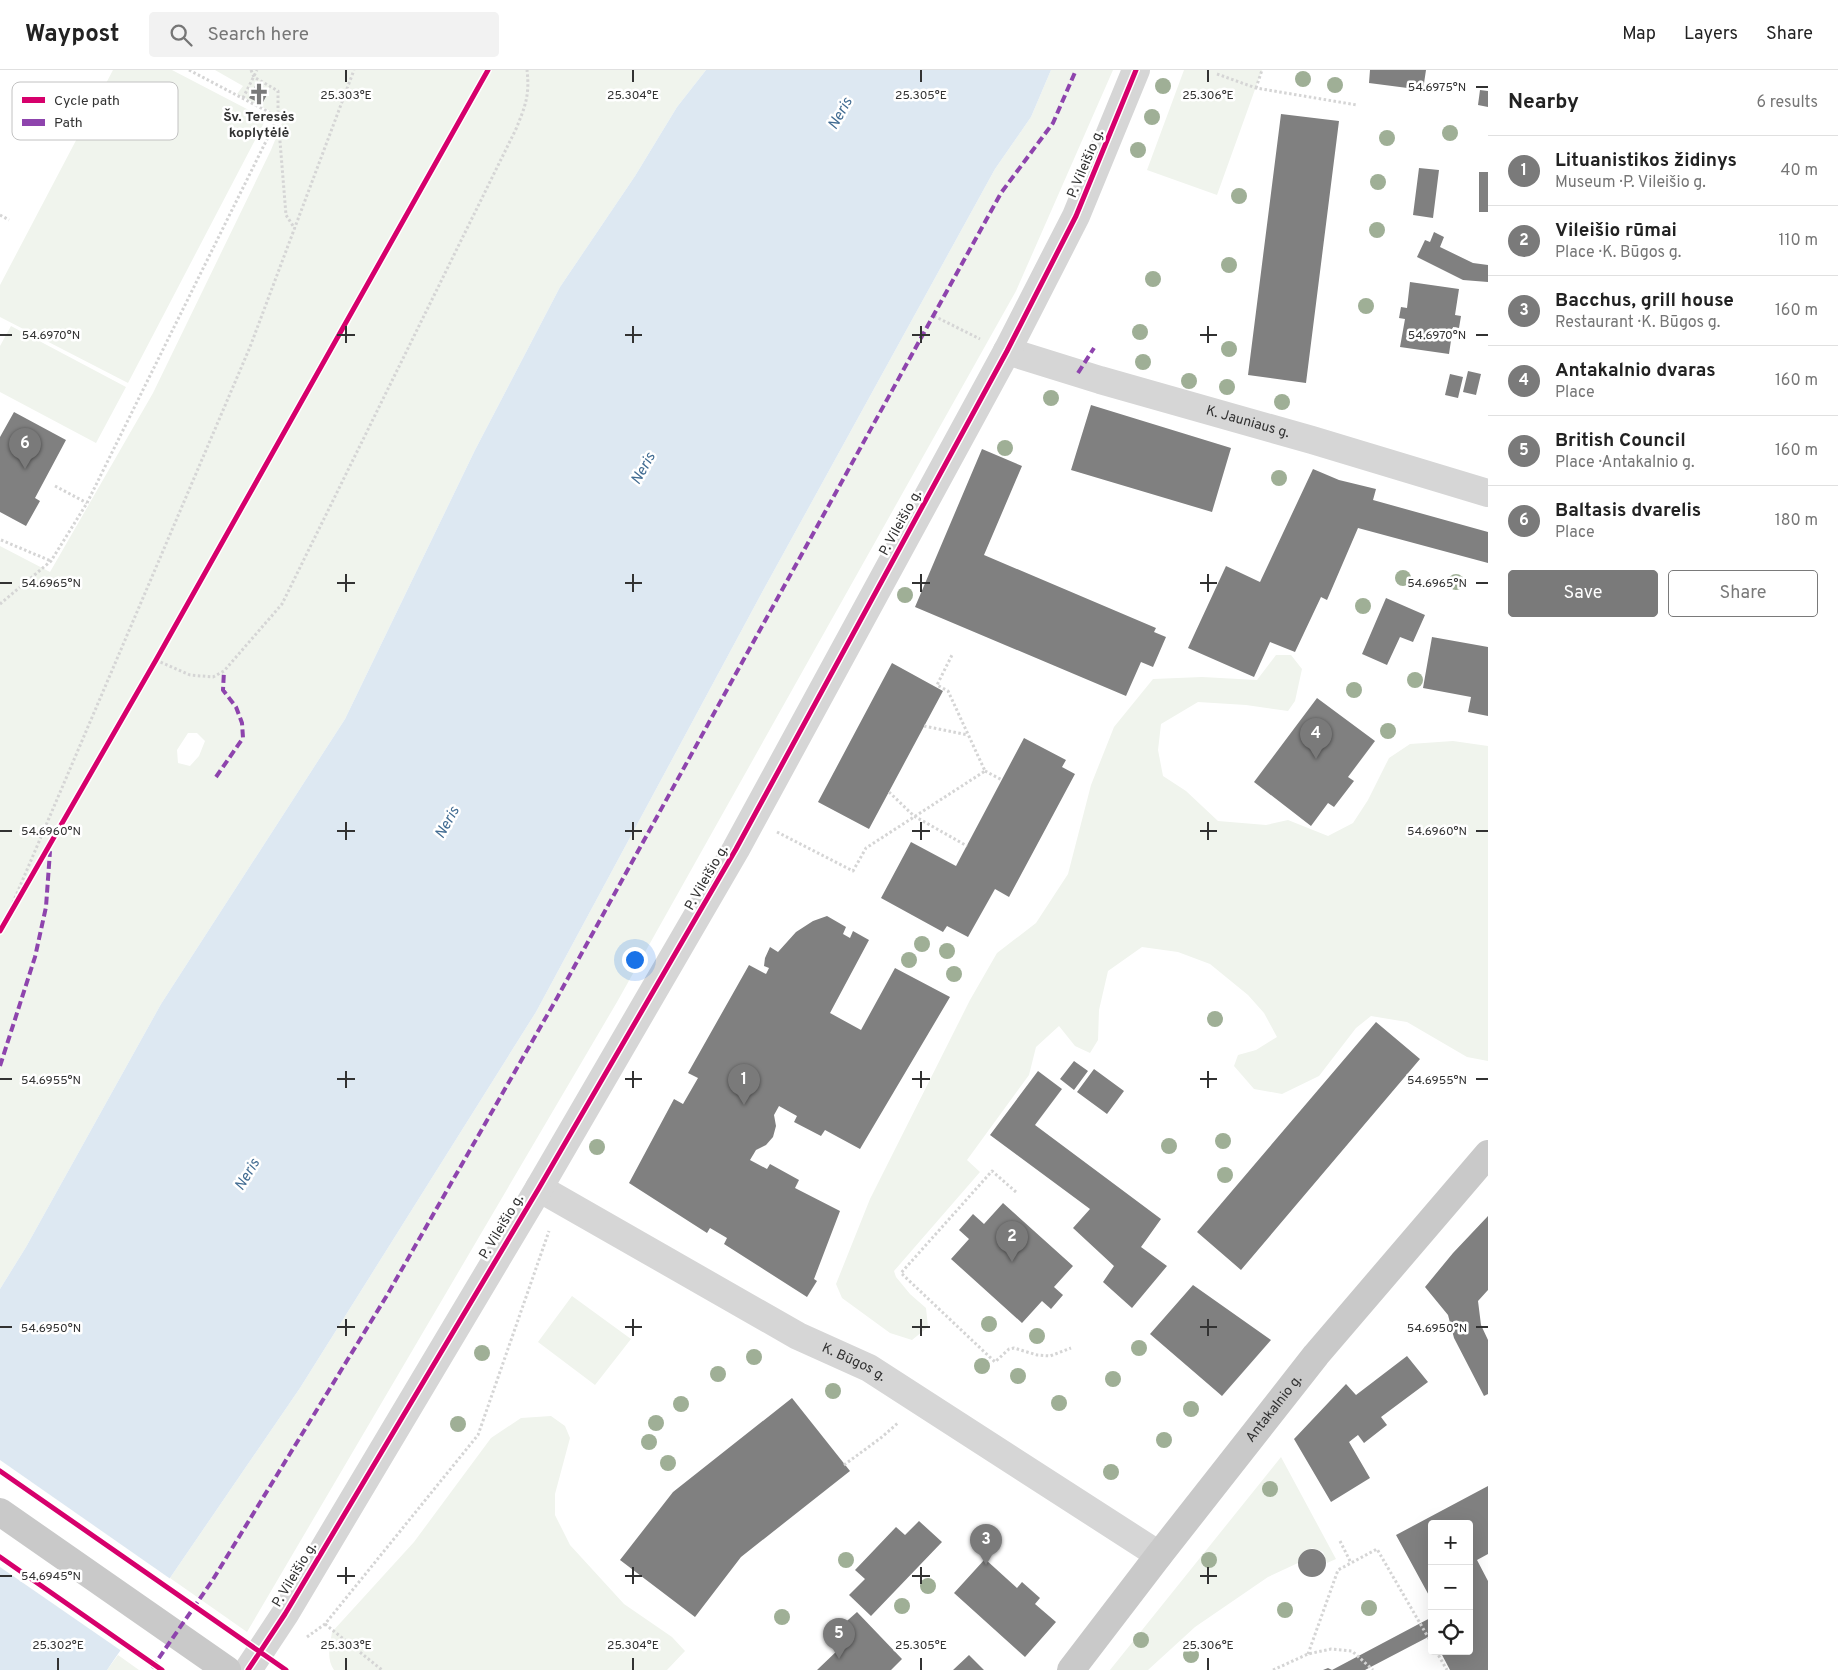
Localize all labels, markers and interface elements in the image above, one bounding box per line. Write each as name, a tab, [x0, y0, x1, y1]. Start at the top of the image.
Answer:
search box	[149, 12, 499, 57]
text: Waypost	[25, 20, 119, 50]
icon: search	[167, 21, 195, 49]
text: Search here	[207, 23, 309, 47]
text: Map	[1622, 23, 1656, 46]
text: Layers	[1684, 23, 1738, 46]
text: Share	[1766, 23, 1813, 46]
text: 54.6975°N	[1408, 80, 1466, 96]
church icon: Šv. Teresės koplytėlė	[246, 81, 272, 107]
legend	[12, 82, 178, 140]
text: 25.303°E	[320, 88, 372, 104]
text: 25.304°E	[607, 88, 659, 104]
text: 25.305°E	[895, 88, 947, 104]
text: 25.306°E	[1182, 88, 1234, 104]
text: Nearby	[1508, 89, 1579, 116]
text: Cycle path	[54, 93, 120, 110]
text: 6 results	[1756, 93, 1818, 113]
water label: Neris	[824, 94, 858, 133]
place label: Šv. Teresės koplytėlė	[223, 108, 295, 142]
text: Path	[54, 115, 83, 132]
street label: P. Vileišio g.	[1064, 127, 1108, 201]
text: Lituanistikos židinys	[1555, 149, 1737, 173]
text: 1	[1521, 161, 1527, 181]
text: 40 m	[1780, 161, 1818, 181]
text: Museum · P. Vileišio g.	[1555, 173, 1706, 193]
text: Vileišio rūmai	[1555, 219, 1677, 243]
text: 2	[1519, 231, 1529, 251]
text: 110 m	[1778, 231, 1818, 251]
text: Place · K. Būgos g.	[1555, 243, 1681, 263]
text: Bacchus, grill house	[1555, 289, 1734, 313]
text: 3	[1519, 301, 1529, 321]
text: 160 m	[1775, 301, 1818, 321]
text: Restaurant · K. Būgos g.	[1555, 313, 1720, 333]
text: 54.6970°N	[22, 328, 80, 344]
text: 54.6970°N	[1408, 328, 1466, 344]
text: Antakalnio dvaras	[1555, 359, 1716, 383]
text: 4	[1519, 371, 1529, 391]
text: 160 m	[1775, 371, 1818, 391]
text: Place	[1555, 383, 1595, 403]
street label: K. Jauniaus g.	[1204, 402, 1292, 442]
pin: 6	[9, 428, 41, 469]
text: British Council	[1555, 429, 1686, 453]
text: 5	[1519, 441, 1529, 461]
text: 160 m	[1775, 441, 1818, 461]
water label: Neris	[627, 449, 661, 488]
text: Place · Antakalnio g.	[1555, 453, 1695, 473]
street label: P. Vileišio g.	[876, 487, 926, 559]
text: Baltasis dvarelis	[1555, 499, 1701, 523]
text: 6	[1519, 511, 1529, 531]
text: 180 m	[1775, 511, 1818, 531]
text: Place	[1555, 523, 1595, 543]
button: Save	[1508, 570, 1658, 617]
button: Share	[1668, 570, 1818, 617]
text: 54.6965°N	[21, 576, 81, 592]
text: 54.6965°N	[1407, 576, 1467, 592]
pin: 4	[1300, 718, 1332, 759]
water label: Neris	[431, 803, 465, 842]
text: 54.6960°N	[21, 824, 81, 840]
text: 54.6960°N	[1407, 824, 1467, 840]
street label: P. Vileišio g.	[682, 842, 732, 914]
your location	[622, 947, 648, 973]
pin: 1	[728, 1064, 760, 1105]
text: 54.6955°N	[21, 1073, 81, 1089]
text: 54.6955°N	[1407, 1073, 1467, 1089]
water label: Neris	[231, 1155, 265, 1194]
street label: P. Vileišio g.	[476, 1192, 528, 1262]
pin: 2	[996, 1221, 1028, 1262]
text: 54.6950°N	[21, 1321, 81, 1337]
text: 54.6950°N	[1407, 1321, 1467, 1337]
street label: K. Būgos g.	[819, 1339, 889, 1385]
street label: Antakalnio g.	[1242, 1371, 1306, 1446]
map controls	[1428, 1520, 1473, 1655]
button: +	[1428, 1520, 1473, 1565]
pin: 3	[970, 1524, 1002, 1565]
street label: P. Vileišio g.	[269, 1540, 321, 1610]
button: −	[1428, 1565, 1473, 1610]
text: 54.6945°N	[21, 1569, 81, 1585]
button: locate	[1428, 1610, 1473, 1655]
pin: 5	[823, 1618, 855, 1659]
text: 25.302°E	[32, 1638, 84, 1654]
text: 25.303°E	[320, 1638, 372, 1654]
text: 25.304°E	[607, 1638, 659, 1654]
text: 25.305°E	[895, 1638, 947, 1654]
text: 25.306°E	[1182, 1638, 1234, 1654]

